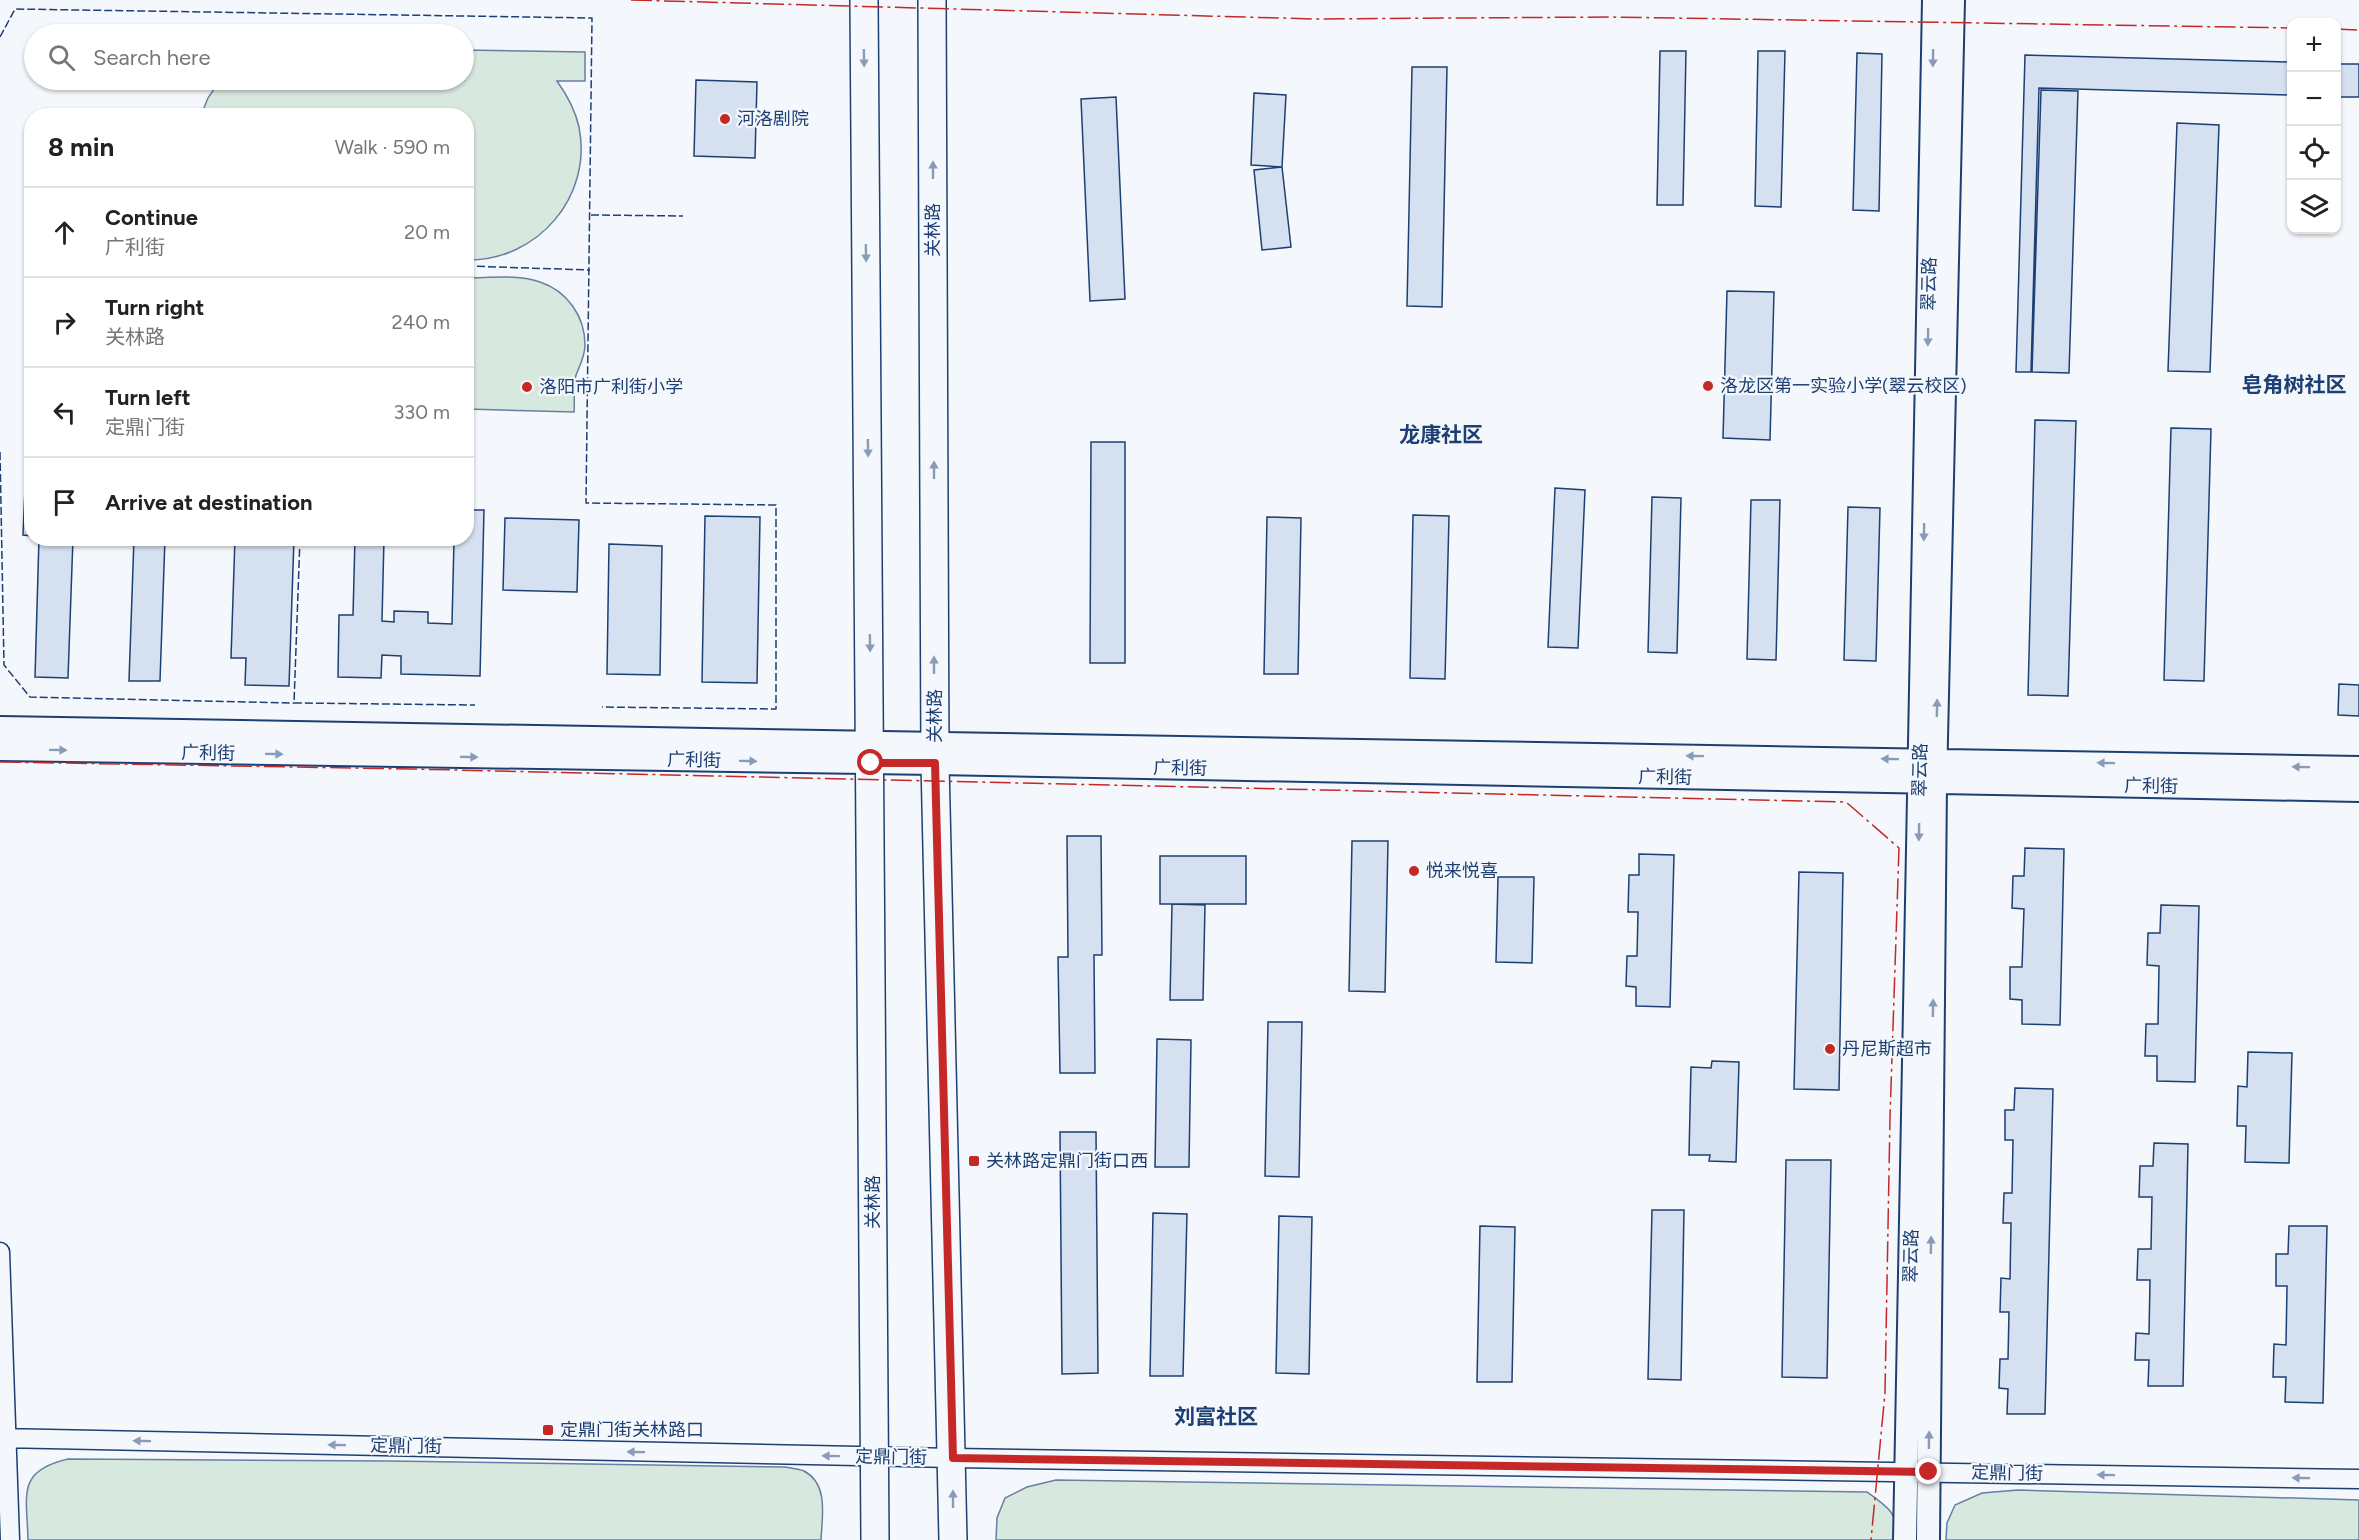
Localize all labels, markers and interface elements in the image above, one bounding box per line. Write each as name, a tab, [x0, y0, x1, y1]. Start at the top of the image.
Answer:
map controls	[2287, 18, 2341, 234]
button: +	[2287, 18, 2341, 72]
search box	[24, 24, 474, 90]
icon: search	[45, 41, 78, 74]
text: Search here	[93, 44, 211, 71]
one-way arrow	[859, 49, 869, 68]
one-way arrow	[1928, 49, 1938, 68]
button: −	[2287, 72, 2341, 126]
place label: 河洛剧院	[737, 108, 809, 130]
marker: 河洛剧院	[718, 112, 732, 126]
button: locate	[2287, 126, 2341, 180]
text: 8 min	[48, 131, 114, 163]
text: Walk · 590 m	[335, 135, 450, 159]
one-way arrow	[928, 161, 937, 180]
button: layers	[2287, 180, 2341, 234]
street label: 关林路	[922, 203, 944, 257]
text: Continue	[105, 204, 198, 231]
icon: ahead	[48, 216, 81, 249]
text: 20 m	[404, 220, 450, 244]
text: 广利街	[105, 235, 165, 259]
one-way arrow	[861, 244, 871, 263]
street label: 翠云路	[1918, 257, 1940, 311]
text: Turn right	[105, 294, 204, 321]
icon: right	[48, 306, 81, 339]
text: 240 m	[392, 310, 450, 334]
text: 关林路	[105, 325, 165, 349]
one-way arrow	[1923, 328, 1932, 347]
district label: 皂角树社区	[2242, 372, 2347, 397]
place label: 洛龙区第一实验小学(翠云校区)	[1720, 375, 1967, 397]
place label: 洛阳市广利街小学	[539, 376, 683, 398]
marker: 洛龙区第一实验小学(翠云校区)	[1701, 379, 1715, 393]
marker: 洛阳市广利街小学	[520, 380, 534, 394]
text: Turn left	[105, 384, 191, 411]
icon: left	[48, 396, 81, 429]
text: 330 m	[393, 400, 450, 424]
text: 定鼎门街	[105, 415, 185, 439]
district label: 龙康社区	[1399, 422, 1483, 447]
one-way arrow	[863, 439, 873, 458]
one-way arrow	[929, 461, 939, 480]
icon: arrive	[48, 486, 81, 519]
text: Arrive at destination	[105, 489, 313, 516]
one-way arrow	[1919, 523, 1929, 542]
one-way arrow	[865, 634, 874, 653]
one-way arrow	[929, 656, 939, 675]
street label: 关林路	[924, 689, 946, 743]
one-way arrow	[1932, 698, 1942, 717]
street label: 广利街	[181, 742, 235, 764]
street label: 翠云路	[1909, 743, 1931, 797]
one-way arrow	[49, 745, 68, 755]
one-way arrow	[265, 749, 284, 759]
street label: 广利街	[667, 749, 721, 771]
route start	[857, 749, 883, 775]
one-way arrow	[1685, 751, 1704, 761]
one-way arrow	[460, 752, 479, 762]
one-way arrow	[1880, 755, 1899, 764]
one-way arrow	[739, 756, 758, 766]
street label: 广利街	[1153, 757, 1207, 779]
one-way arrow	[2096, 759, 2115, 768]
one-way arrow	[2291, 762, 2310, 772]
street label: 广利街	[1638, 766, 1692, 788]
street label: 广利街	[2124, 775, 2178, 797]
one-way arrow	[1914, 823, 1923, 842]
place label: 悦来悦喜	[1426, 860, 1498, 882]
marker: 悦来悦喜	[1407, 864, 1421, 878]
one-way arrow	[1928, 998, 1938, 1017]
place label: 丹尼斯超市	[1842, 1038, 1932, 1060]
marker: 丹尼斯超市	[1823, 1042, 1837, 1056]
place label: 关林路定鼎门街口西	[986, 1150, 1148, 1172]
marker: 关林路定鼎门街口西	[967, 1154, 981, 1168]
street label: 关林路	[862, 1175, 884, 1229]
street label: 翠云路	[1900, 1229, 1922, 1283]
one-way arrow	[1926, 1235, 1936, 1254]
district label: 刘富社区	[1174, 1404, 1258, 1429]
place label: 定鼎门街关林路口	[560, 1419, 704, 1441]
marker: 定鼎门街关林路口	[541, 1423, 555, 1437]
one-way arrow	[1924, 1430, 1934, 1449]
street label: 定鼎门街	[370, 1434, 442, 1458]
one-way arrow	[132, 1436, 151, 1445]
one-way arrow	[327, 1440, 346, 1450]
street label: 定鼎门街	[855, 1445, 927, 1469]
one-way arrow	[627, 1447, 646, 1456]
one-way arrow	[822, 1451, 841, 1461]
route end	[1915, 1458, 1941, 1484]
street label: 定鼎门街	[1971, 1461, 2043, 1485]
one-way arrow	[2096, 1470, 2115, 1479]
one-way arrow	[2291, 1473, 2310, 1483]
one-way arrow	[948, 1490, 958, 1509]

